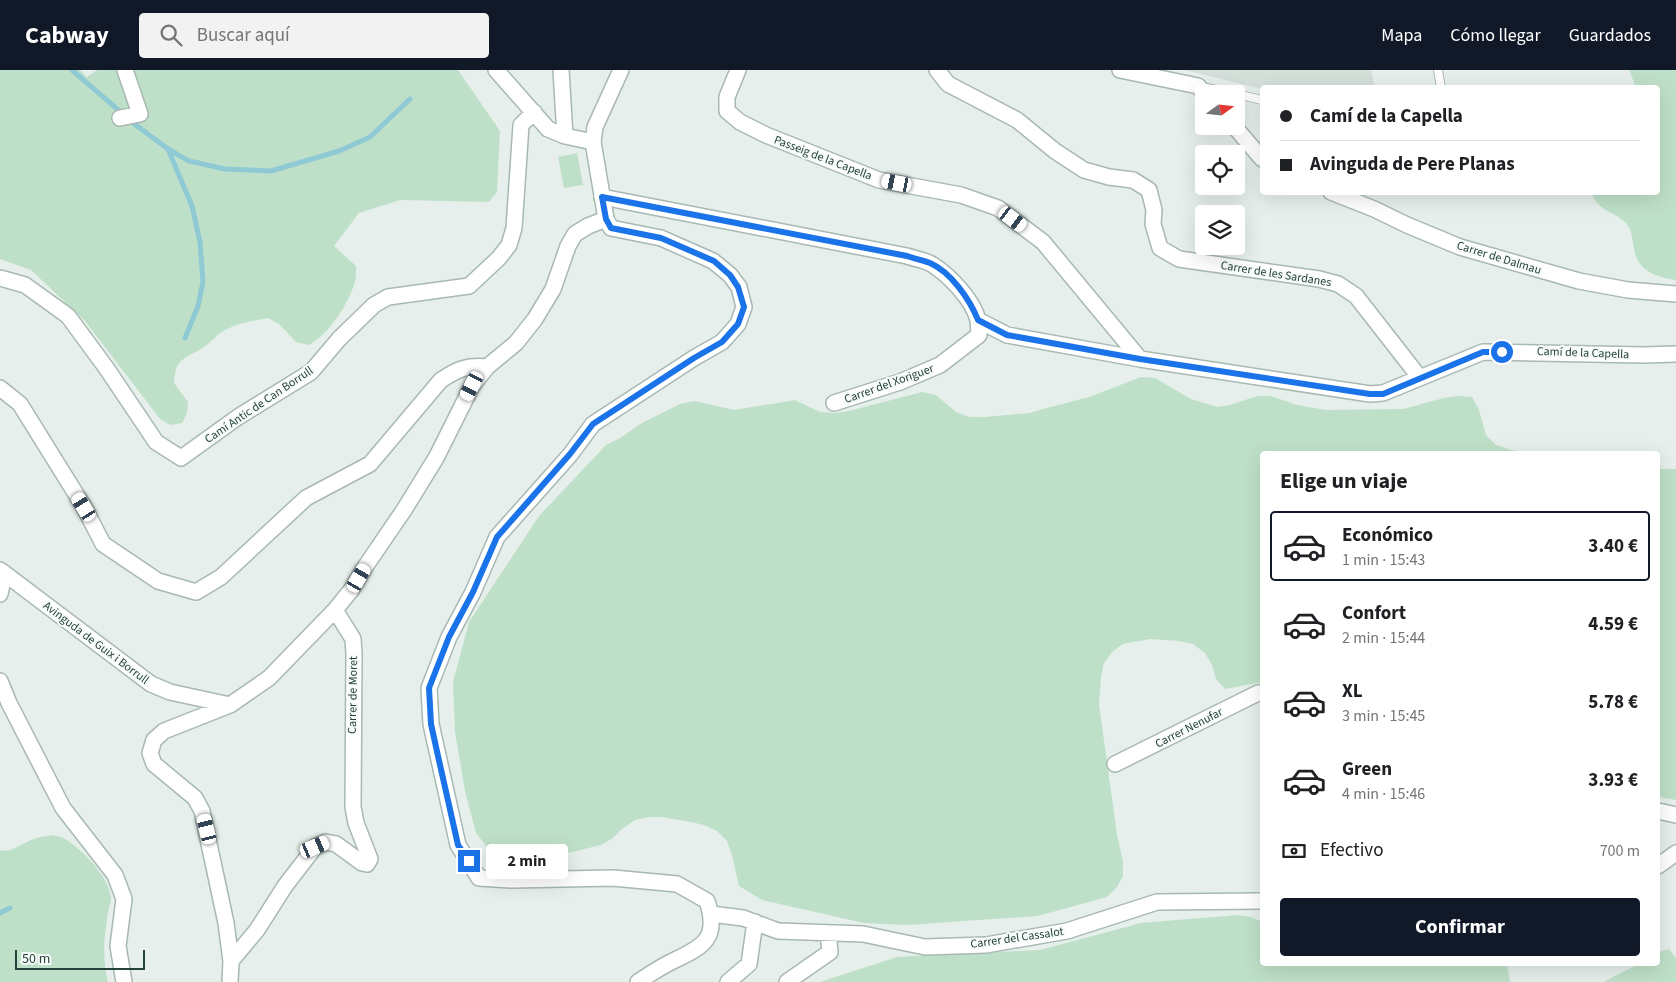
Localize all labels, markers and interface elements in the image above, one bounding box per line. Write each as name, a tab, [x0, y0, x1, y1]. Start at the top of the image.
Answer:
search box	[139, 13, 489, 58]
text: Cabway	[25, 18, 109, 53]
icon: search	[157, 21, 185, 49]
text: Buscar aquí	[197, 22, 290, 49]
text: Mapa	[1381, 23, 1422, 48]
text: Cómo llegar	[1450, 23, 1541, 48]
text: Guardados	[1569, 23, 1651, 48]
north arrow	[1195, 85, 1245, 135]
map controls	[1195, 85, 1245, 255]
text: Camí de la Capella	[1310, 103, 1463, 130]
street label: Passeig de la Capella	[771, 131, 875, 185]
button: locate	[1195, 145, 1245, 195]
text: Avinguda de Pere Planas	[1310, 151, 1515, 178]
car	[880, 173, 913, 193]
car	[996, 204, 1029, 234]
button: layers	[1195, 205, 1245, 255]
street label: Carrer de Dalmau	[1455, 237, 1543, 279]
street label: Carrer de les Sardanes	[1219, 257, 1333, 291]
route start	[1491, 341, 1513, 363]
street label: Camí de la Capella	[1537, 343, 1629, 363]
street label: Carrer del Xoriguer	[842, 360, 937, 408]
street label: Camí Antic de Can Borrull	[201, 362, 317, 448]
car	[458, 369, 485, 403]
text: Elige un viaje	[1280, 465, 1408, 497]
car	[69, 490, 98, 524]
text: Económico	[1342, 522, 1433, 549]
icon: car	[1282, 524, 1327, 569]
text: 3.40 €	[1588, 533, 1638, 560]
text: 1 min · 15:43	[1342, 549, 1425, 571]
car	[345, 561, 372, 595]
street label: Avinguda de Guix i Borrull	[39, 597, 153, 689]
text: Confort	[1342, 600, 1406, 627]
icon: car	[1282, 602, 1327, 647]
text: 4.59 €	[1588, 611, 1638, 638]
text: 2 min · 15:44	[1342, 627, 1425, 649]
street label: Carrer de Moret	[344, 656, 362, 734]
text: XL	[1342, 678, 1363, 705]
icon: car	[1282, 680, 1327, 725]
text: 5.78 €	[1588, 689, 1638, 716]
street label: Carrer Nenufar	[1152, 703, 1227, 752]
text: 3 min · 15:45	[1342, 705, 1425, 727]
text: Green	[1342, 756, 1392, 783]
icon: car	[1282, 758, 1327, 803]
text: 3.93 €	[1588, 767, 1638, 794]
text: 4 min · 15:46	[1342, 783, 1425, 805]
car	[196, 813, 217, 845]
car	[298, 834, 331, 860]
icon: cash	[1280, 837, 1308, 865]
text: Efectivo	[1320, 837, 1383, 864]
text: 700 m	[1600, 840, 1640, 862]
callout: 2 min	[486, 844, 569, 878]
route end	[458, 850, 480, 872]
text: 2 min	[508, 850, 546, 872]
button: Confirmar	[1280, 898, 1640, 956]
street label: Carrer del Cassalot	[969, 923, 1065, 953]
scale bar	[15, 947, 145, 970]
text: 50 m	[22, 949, 50, 969]

